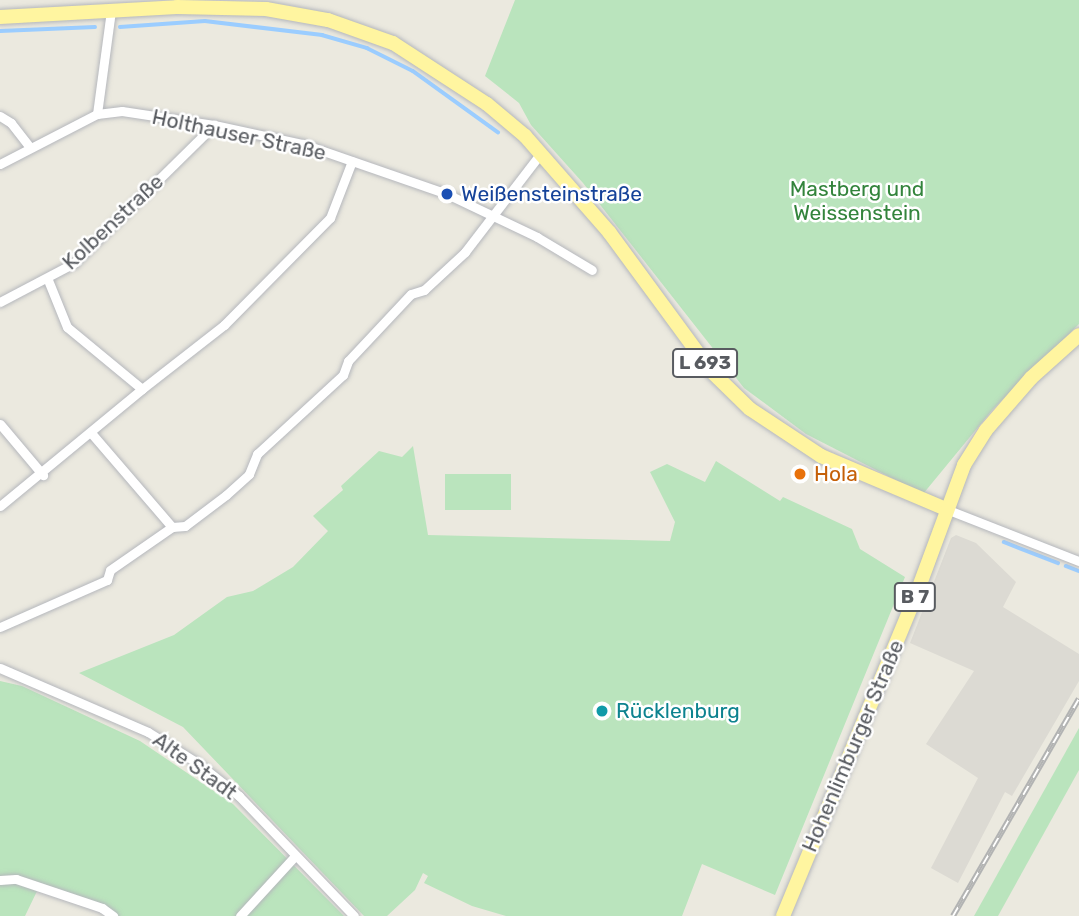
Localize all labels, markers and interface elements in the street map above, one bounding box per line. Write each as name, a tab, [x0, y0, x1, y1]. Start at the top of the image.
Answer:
street label: Holthauser Straße	[149, 104, 329, 166]
street label: Kolbenstraße	[57, 169, 169, 275]
park label: Mastberg und Weissenstein	[790, 176, 924, 226]
place label: Weißensteinstraße	[461, 181, 642, 207]
marker: Weißensteinstraße	[439, 186, 455, 202]
road number: L 693	[672, 348, 738, 378]
place label: Hola	[814, 461, 858, 487]
marker: Hola	[792, 466, 808, 482]
road number: B 7	[892, 582, 938, 612]
street label: Hohenlimburger Straße	[797, 636, 909, 856]
place label: Rücklenburg	[616, 698, 740, 724]
marker: Rücklenburg	[594, 703, 610, 719]
street label: Alte Stadt	[148, 727, 242, 805]

